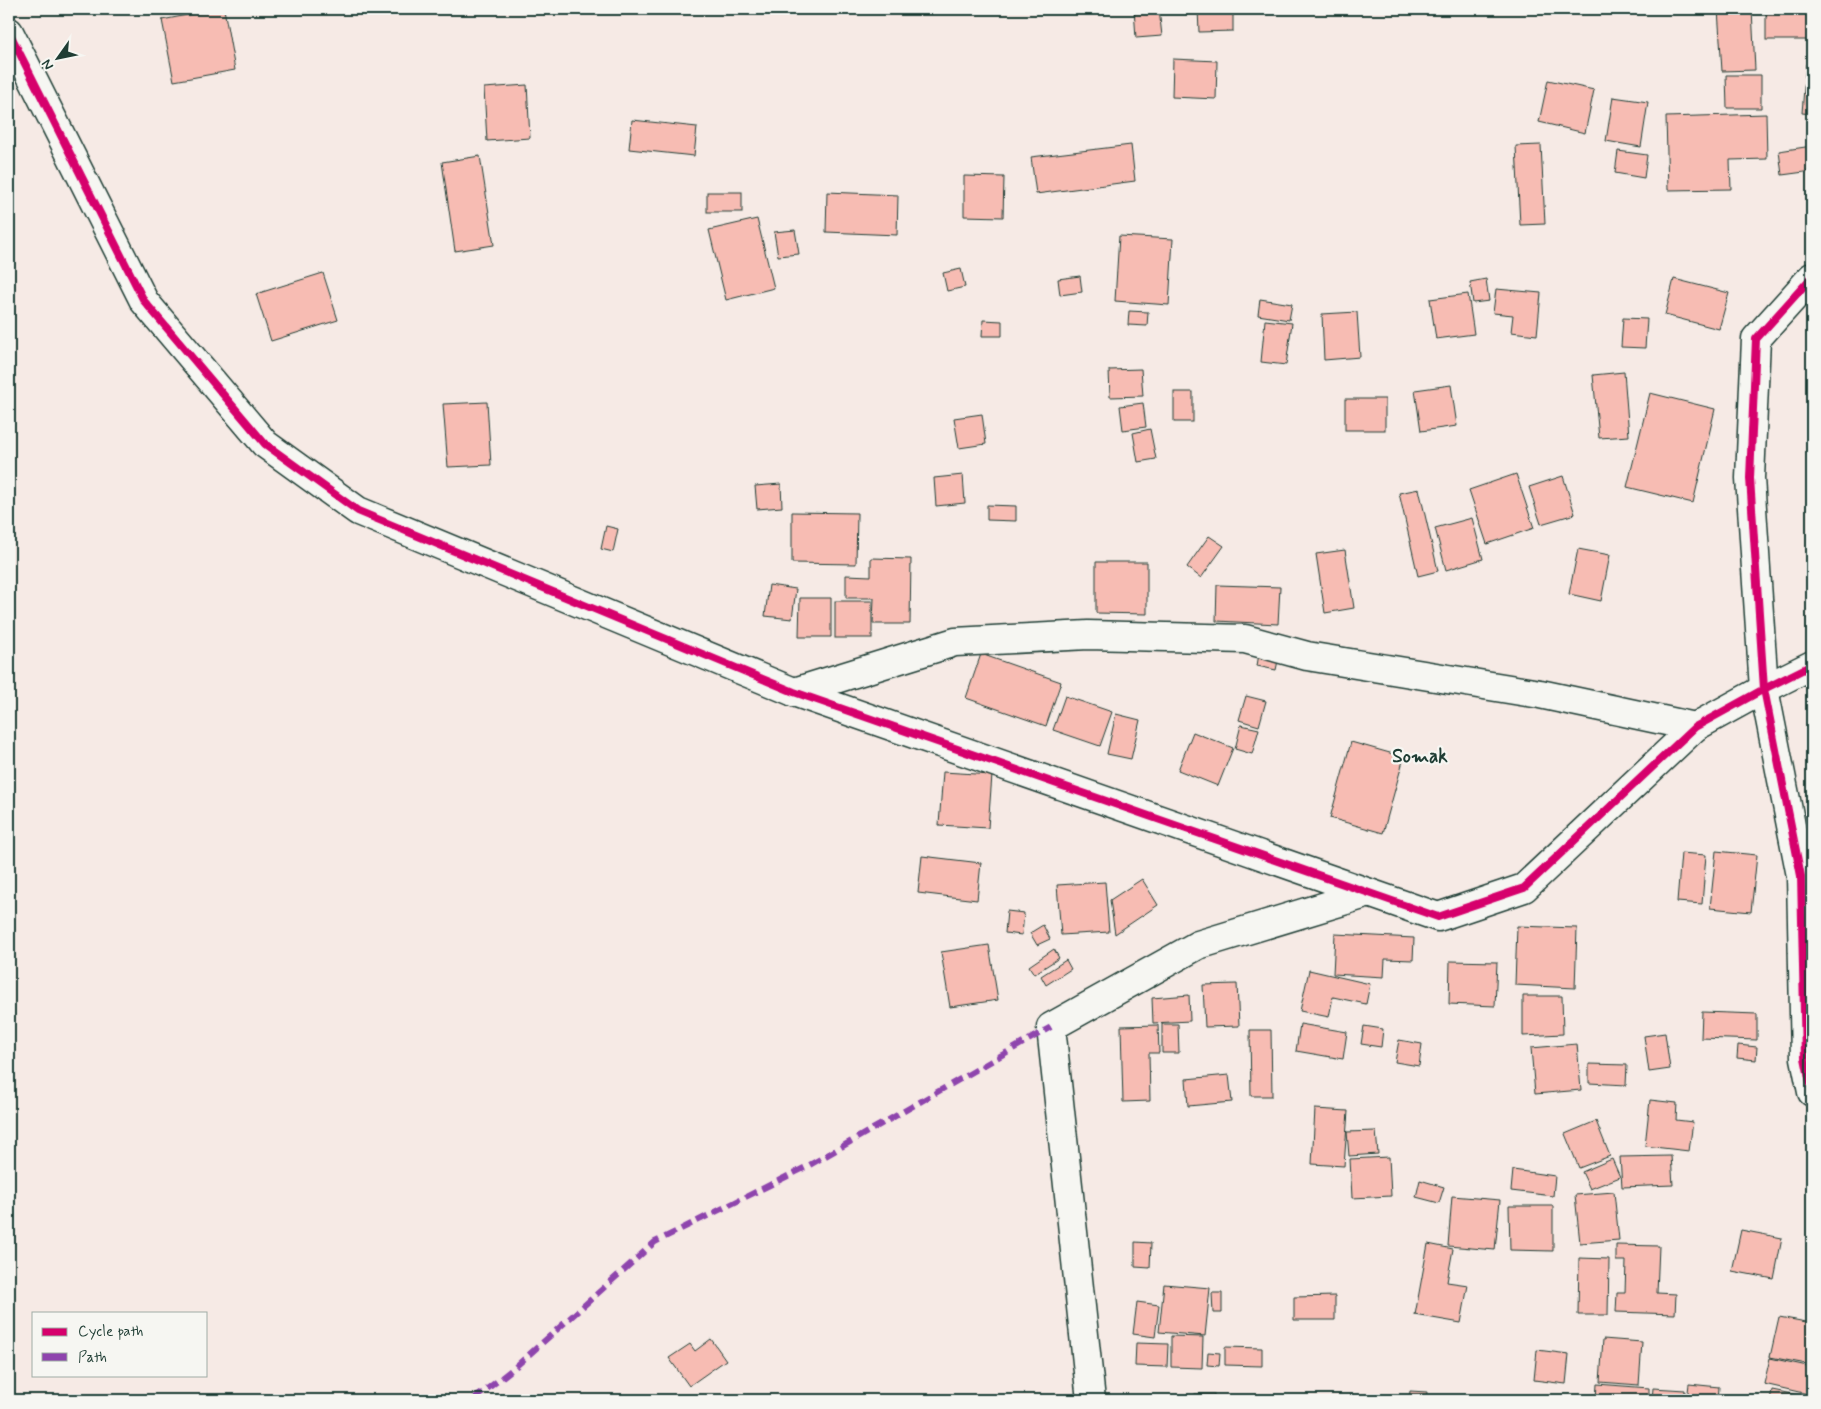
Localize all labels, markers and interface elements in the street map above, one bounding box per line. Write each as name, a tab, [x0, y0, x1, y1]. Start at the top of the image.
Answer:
north arrow	[32, 32, 82, 82]
text: N	[38, 56, 58, 73]
district label: Somak	[1392, 744, 1448, 769]
legend	[32, 1312, 208, 1376]
text: Cycle path	[78, 1322, 143, 1342]
text: Path	[78, 1348, 107, 1368]

